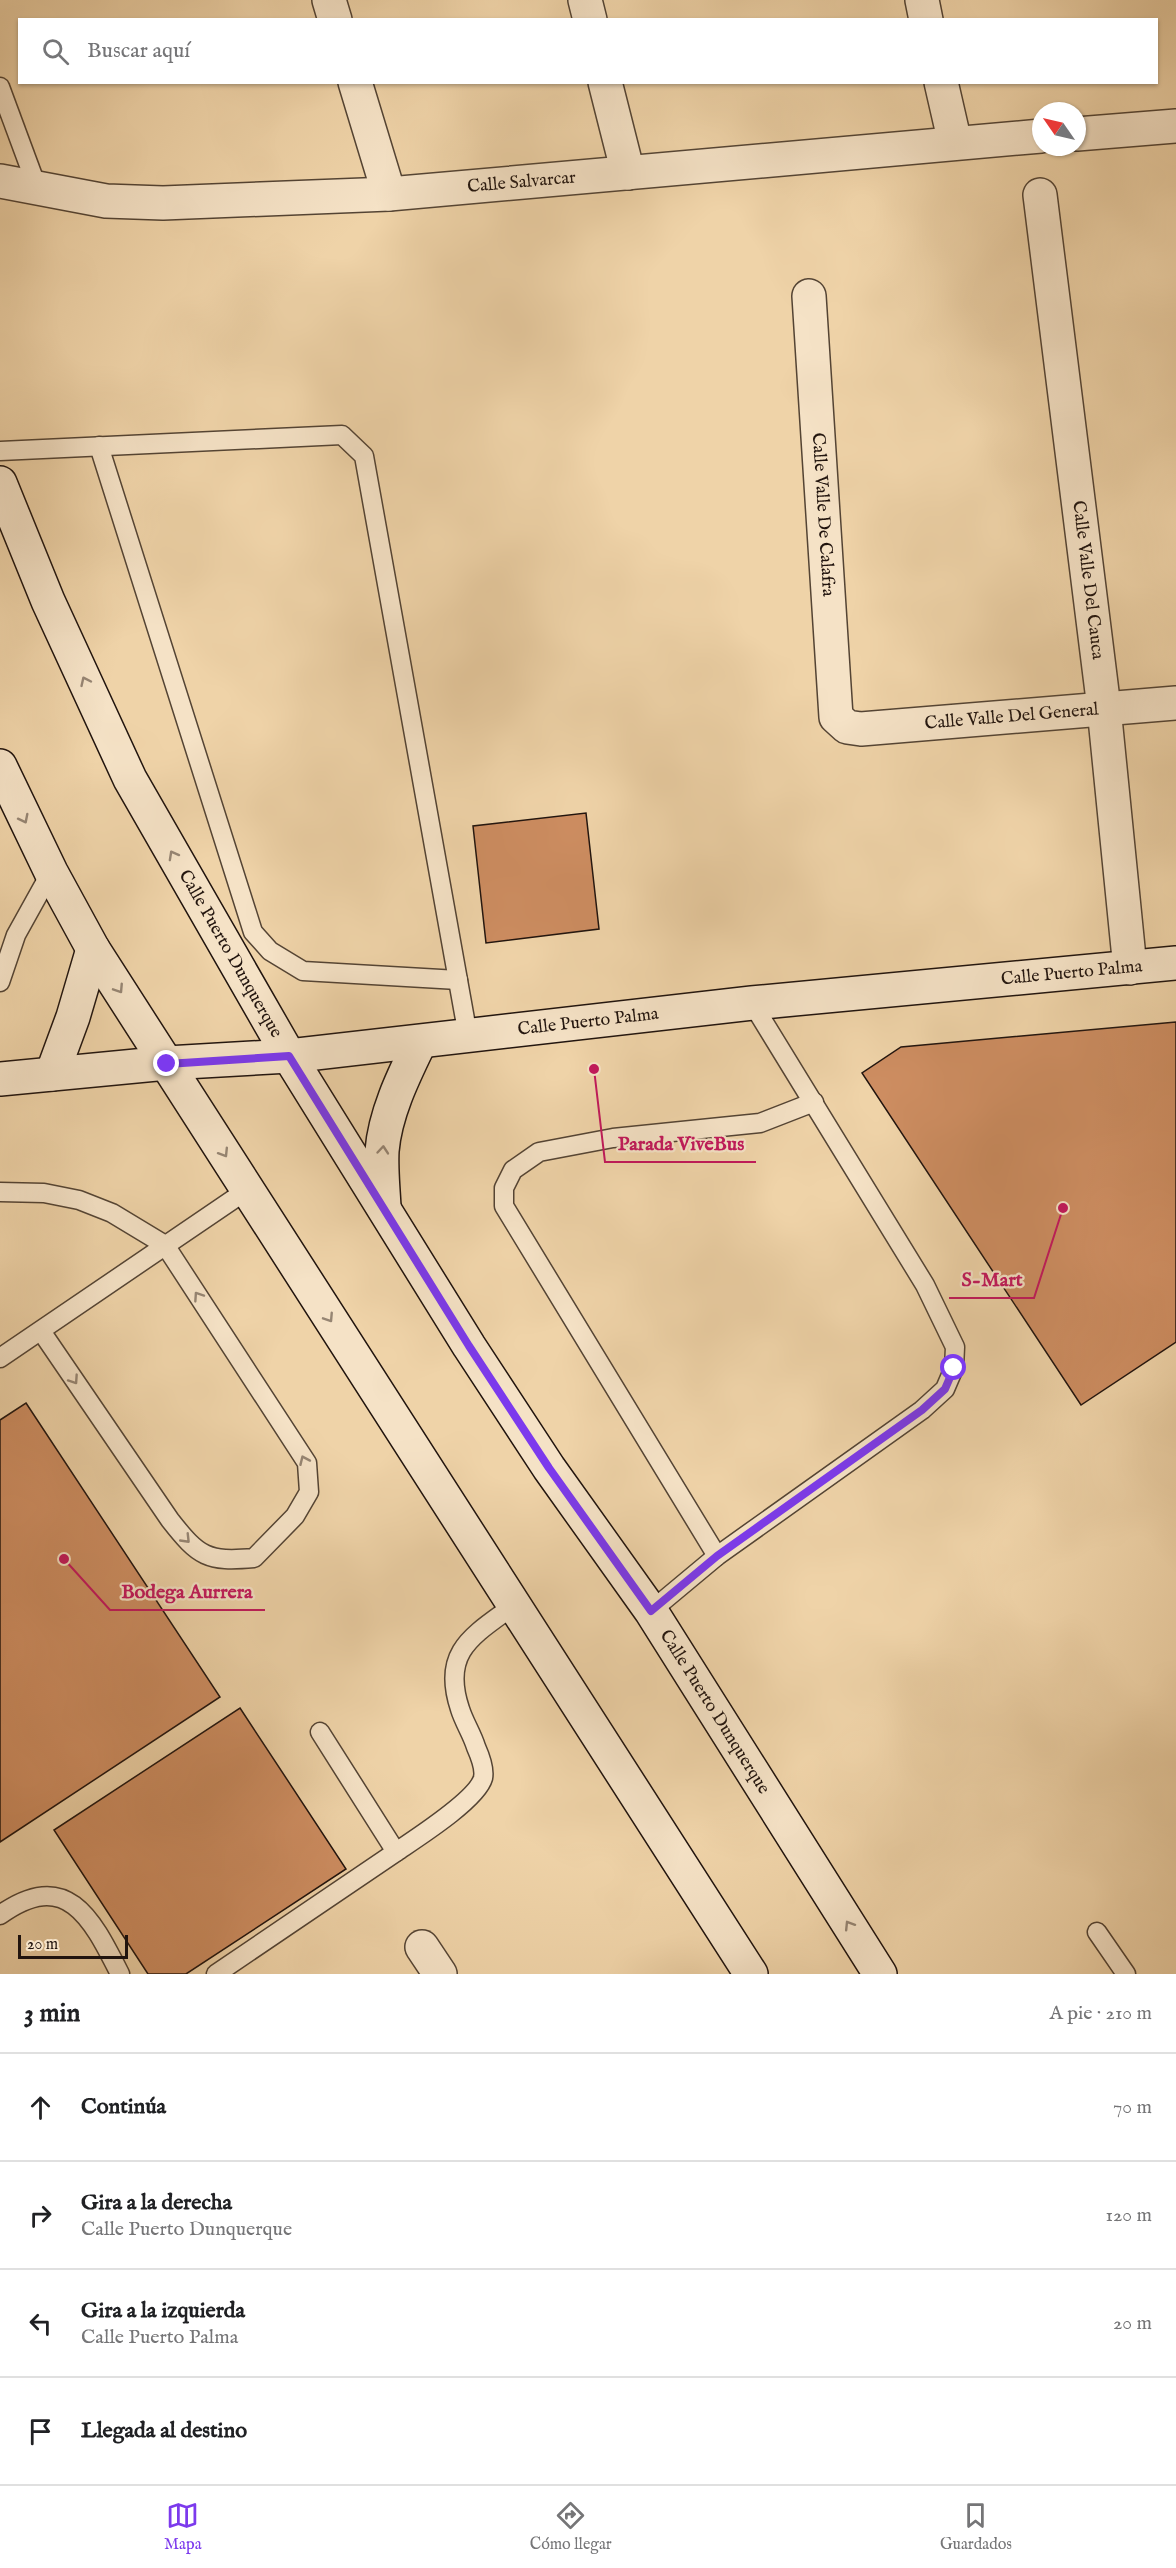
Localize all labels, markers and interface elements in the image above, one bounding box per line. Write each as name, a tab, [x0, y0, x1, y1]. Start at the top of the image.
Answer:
search box	[18, 18, 1158, 84]
icon: search	[39, 35, 72, 68]
text: Buscar aquí	[87, 37, 190, 65]
north arrow	[1032, 102, 1086, 156]
street label: Calle Salvarcar	[466, 166, 577, 198]
street label: Calle Valle De Calafra	[806, 432, 840, 597]
street label: Calle Valle Del Cauca	[1067, 499, 1109, 661]
one-way arrow	[80, 676, 92, 687]
street label: Calle Valle Del General	[924, 698, 1100, 735]
one-way arrow	[17, 813, 28, 823]
one-way arrow	[169, 850, 180, 861]
street label: Calle Puerto Dunquerque	[173, 866, 288, 1042]
street label: Calle Puerto Palma	[1000, 955, 1143, 991]
one-way arrow	[112, 982, 123, 993]
street label: Calle Puerto Palma	[516, 1002, 660, 1041]
route end	[153, 1050, 179, 1076]
callout: Parada ViveBus	[605, 1124, 756, 1162]
text: Parada ViveBus	[618, 1132, 744, 1157]
one-way arrow	[376, 1145, 389, 1155]
one-way arrow	[217, 1147, 228, 1158]
callout: S-Mart	[949, 1260, 1034, 1298]
text: S-Mart	[961, 1268, 1023, 1293]
one-way arrow	[195, 1291, 206, 1302]
one-way arrow	[322, 1312, 334, 1322]
route start	[940, 1354, 966, 1380]
one-way arrow	[67, 1373, 78, 1384]
one-way arrow	[299, 1455, 311, 1466]
one-way arrow	[179, 1533, 190, 1543]
callout: Bodega Aurrera	[110, 1572, 265, 1610]
text: Bodega Aurrera	[121, 1580, 253, 1605]
street label: Calle Puerto Dunquerque	[654, 1625, 775, 1798]
one-way arrow	[845, 1920, 856, 1931]
scale bar	[18, 1932, 128, 1960]
text: 20 m	[27, 1935, 58, 1955]
text: 3 min	[24, 1997, 80, 2030]
text: A pie · 210 m	[1049, 2001, 1152, 2026]
icon: ahead	[24, 2091, 57, 2124]
text: Continúa	[81, 2093, 166, 2121]
text: 70 m	[1113, 2095, 1152, 2120]
text: Gira a la derecha	[81, 2189, 232, 2217]
icon: right	[24, 2199, 57, 2232]
text: 120 m	[1106, 2203, 1152, 2228]
text: Calle Puerto Dunquerque	[81, 2217, 292, 2242]
text: Gira a la izquierda	[81, 2297, 245, 2325]
icon: left	[24, 2307, 57, 2340]
text: 20 m	[1113, 2311, 1152, 2336]
text: Calle Puerto Palma	[81, 2325, 238, 2350]
icon: arrive	[24, 2415, 57, 2448]
text: Llegada al destino	[81, 2417, 247, 2445]
tab: Mapa	[164, 2499, 202, 2555]
tab: Cómo llegar	[530, 2499, 612, 2555]
tab: Guardados	[940, 2499, 1012, 2555]

